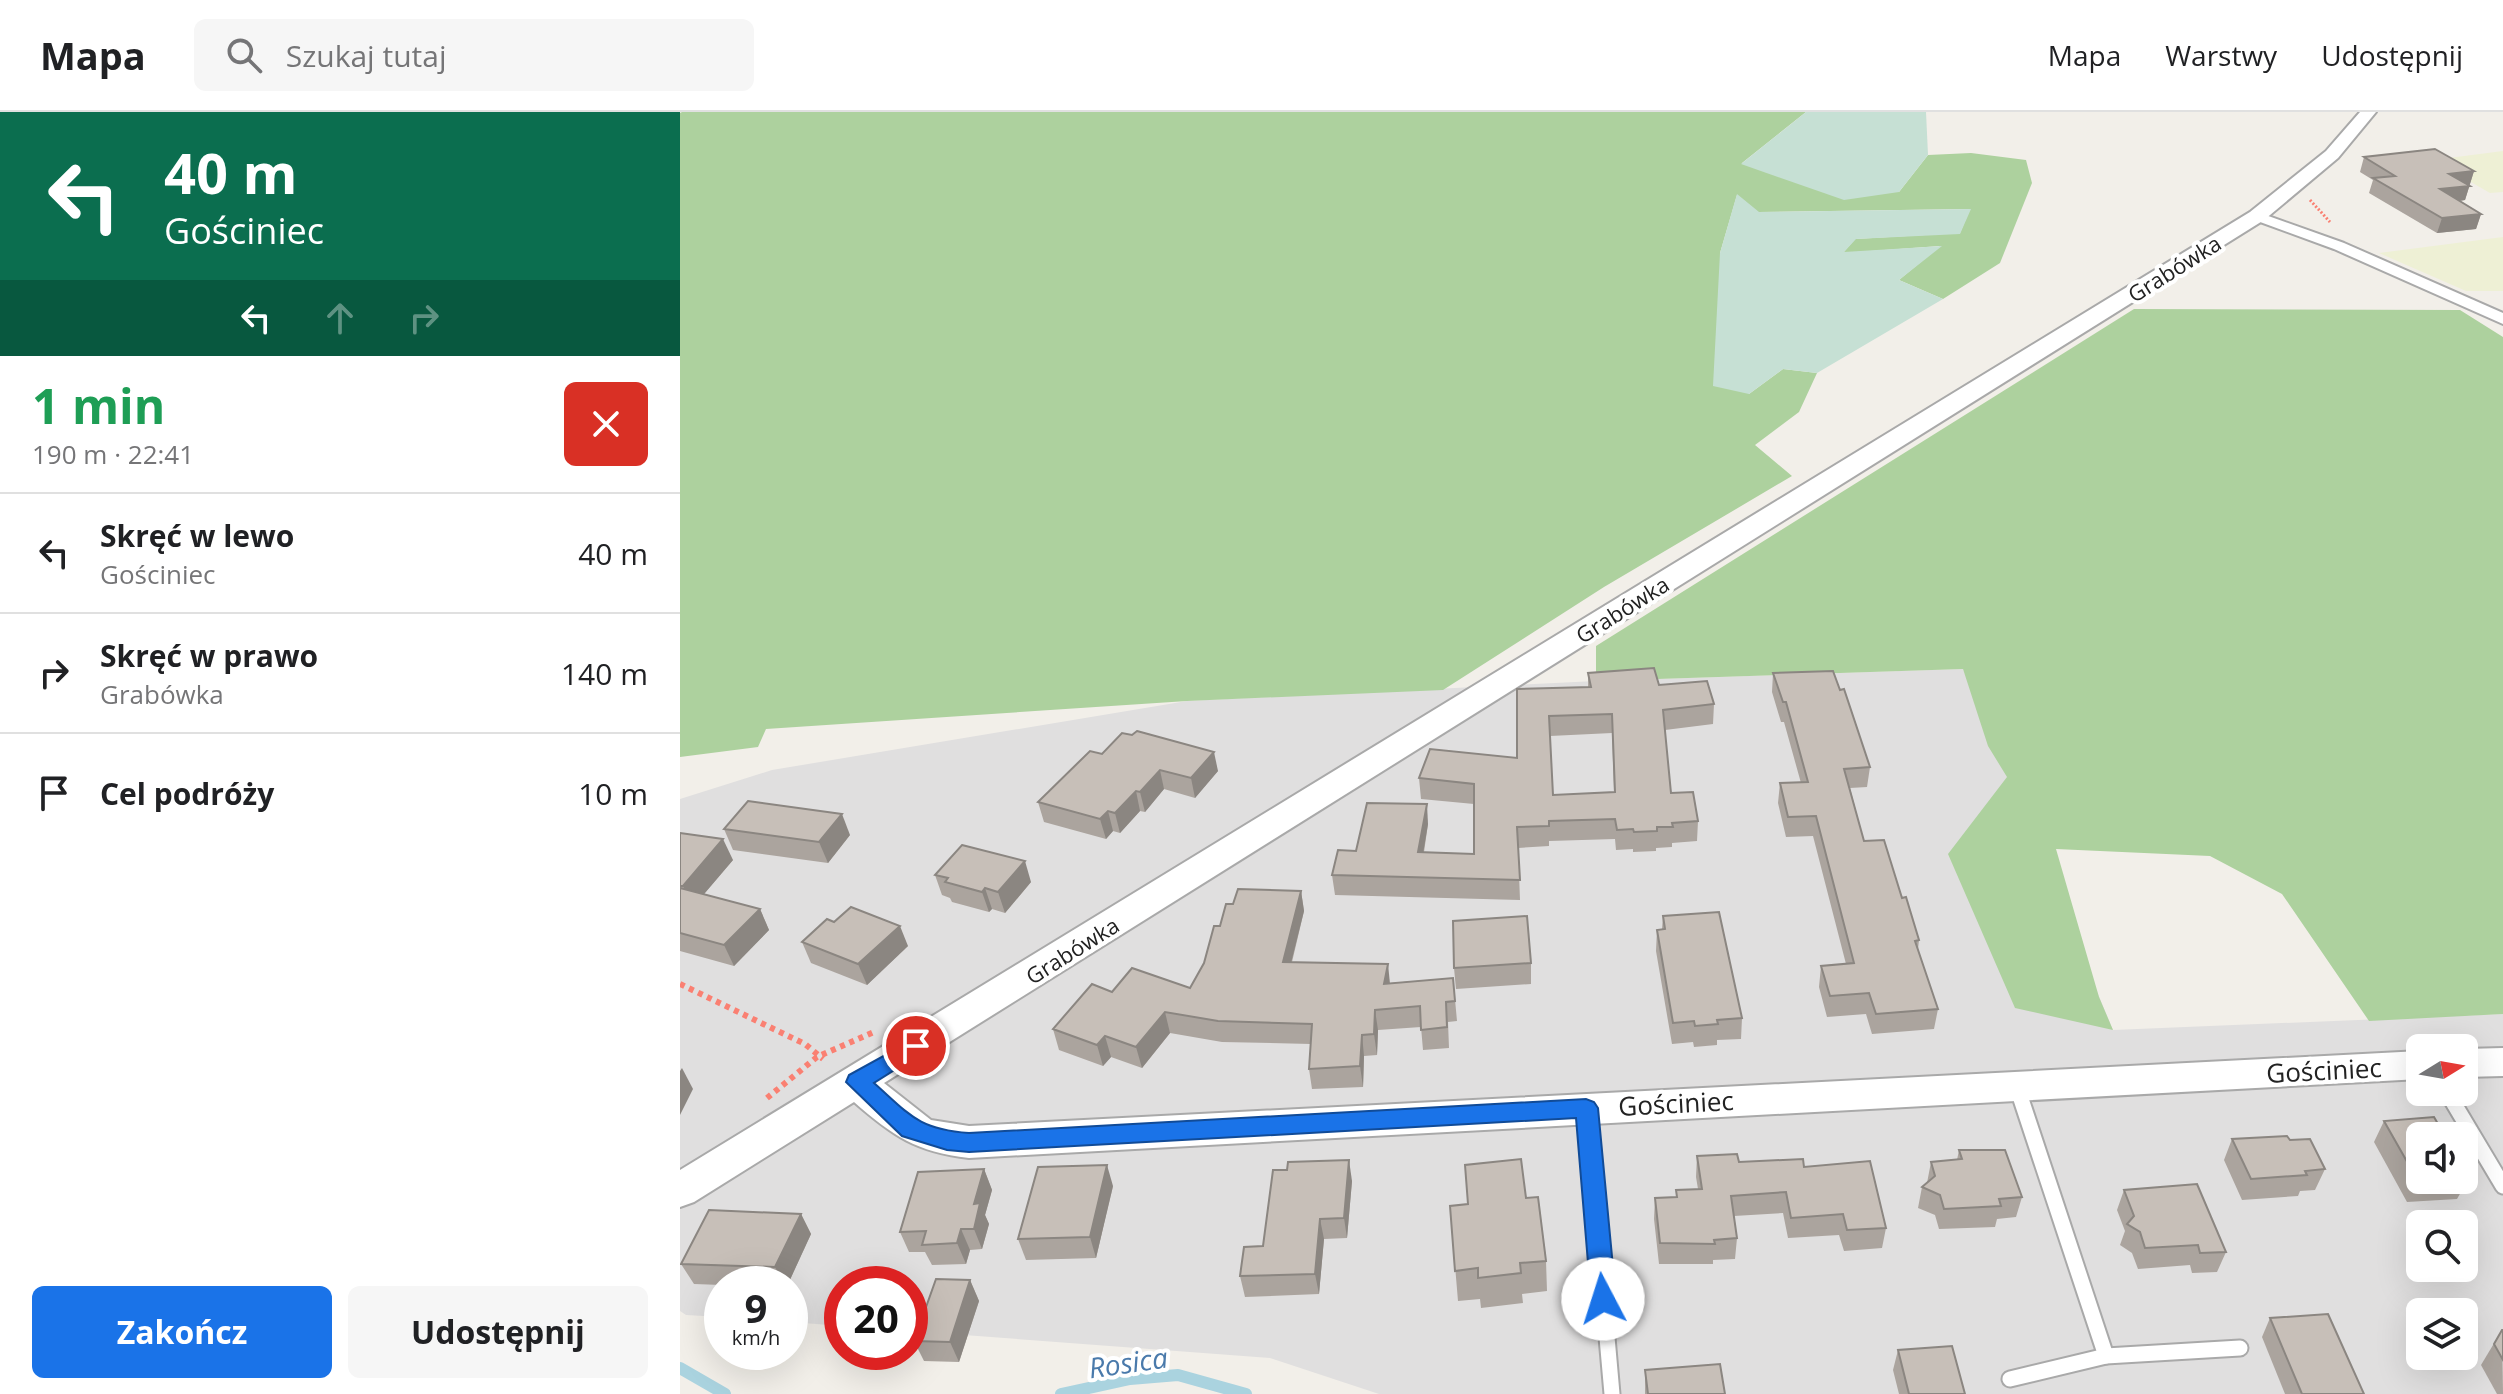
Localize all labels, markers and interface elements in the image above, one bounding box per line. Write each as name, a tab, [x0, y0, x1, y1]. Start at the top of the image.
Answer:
search box	[194, 19, 754, 91]
text: Mapa	[40, 29, 146, 81]
icon: search	[222, 33, 266, 77]
text: Szukaj tutaj	[286, 35, 447, 76]
text: Mapa	[2048, 36, 2121, 74]
text: Warstwy	[2165, 36, 2277, 74]
text: Udostępnij	[2321, 36, 2463, 74]
text: 40 m	[164, 134, 298, 210]
icon: left	[32, 144, 136, 248]
text: Gościniec	[164, 206, 324, 255]
street label: Grabówka	[2122, 228, 2226, 308]
icon: left	[234, 296, 278, 340]
icon: ahead	[318, 296, 362, 340]
icon: right	[402, 296, 446, 340]
text: 1 min	[32, 373, 165, 438]
button: close	[564, 382, 648, 466]
text: 190 m · 22:41	[32, 436, 194, 472]
text: Skręć w lewo	[100, 515, 294, 556]
icon: left	[32, 531, 76, 575]
text: 40 m	[578, 533, 648, 574]
text: Gościniec	[100, 556, 216, 592]
street label: Grabówka	[1570, 569, 1674, 649]
text: Skręć w prawo	[100, 635, 318, 676]
icon: right	[32, 651, 76, 695]
text: 140 m	[561, 653, 648, 694]
text: Grabówka	[100, 676, 224, 712]
icon: arrive	[32, 771, 76, 815]
text: Cel podróży	[100, 773, 274, 814]
text: 10 m	[578, 773, 648, 814]
street label: Grabówka	[1020, 910, 1124, 990]
pin	[882, 1012, 950, 1080]
icon: arrive	[894, 1024, 938, 1068]
north arrow	[2406, 1034, 2478, 1106]
map controls	[2406, 1034, 2478, 1370]
street label: Gościniec	[2265, 1049, 2383, 1091]
street label: Gościniec	[1617, 1082, 1735, 1124]
button: sound	[2406, 1122, 2478, 1194]
button: search	[2406, 1210, 2478, 1282]
position arrow	[1561, 1257, 1645, 1341]
speed limit sign: 20	[824, 1266, 928, 1370]
text: 9	[745, 1280, 767, 1335]
button: Zakończ	[32, 1286, 332, 1378]
button: Udostępnij	[348, 1286, 648, 1378]
button: layers	[2406, 1298, 2478, 1370]
text: km/h	[732, 1324, 780, 1351]
water label: Rosica	[1086, 1338, 1170, 1386]

